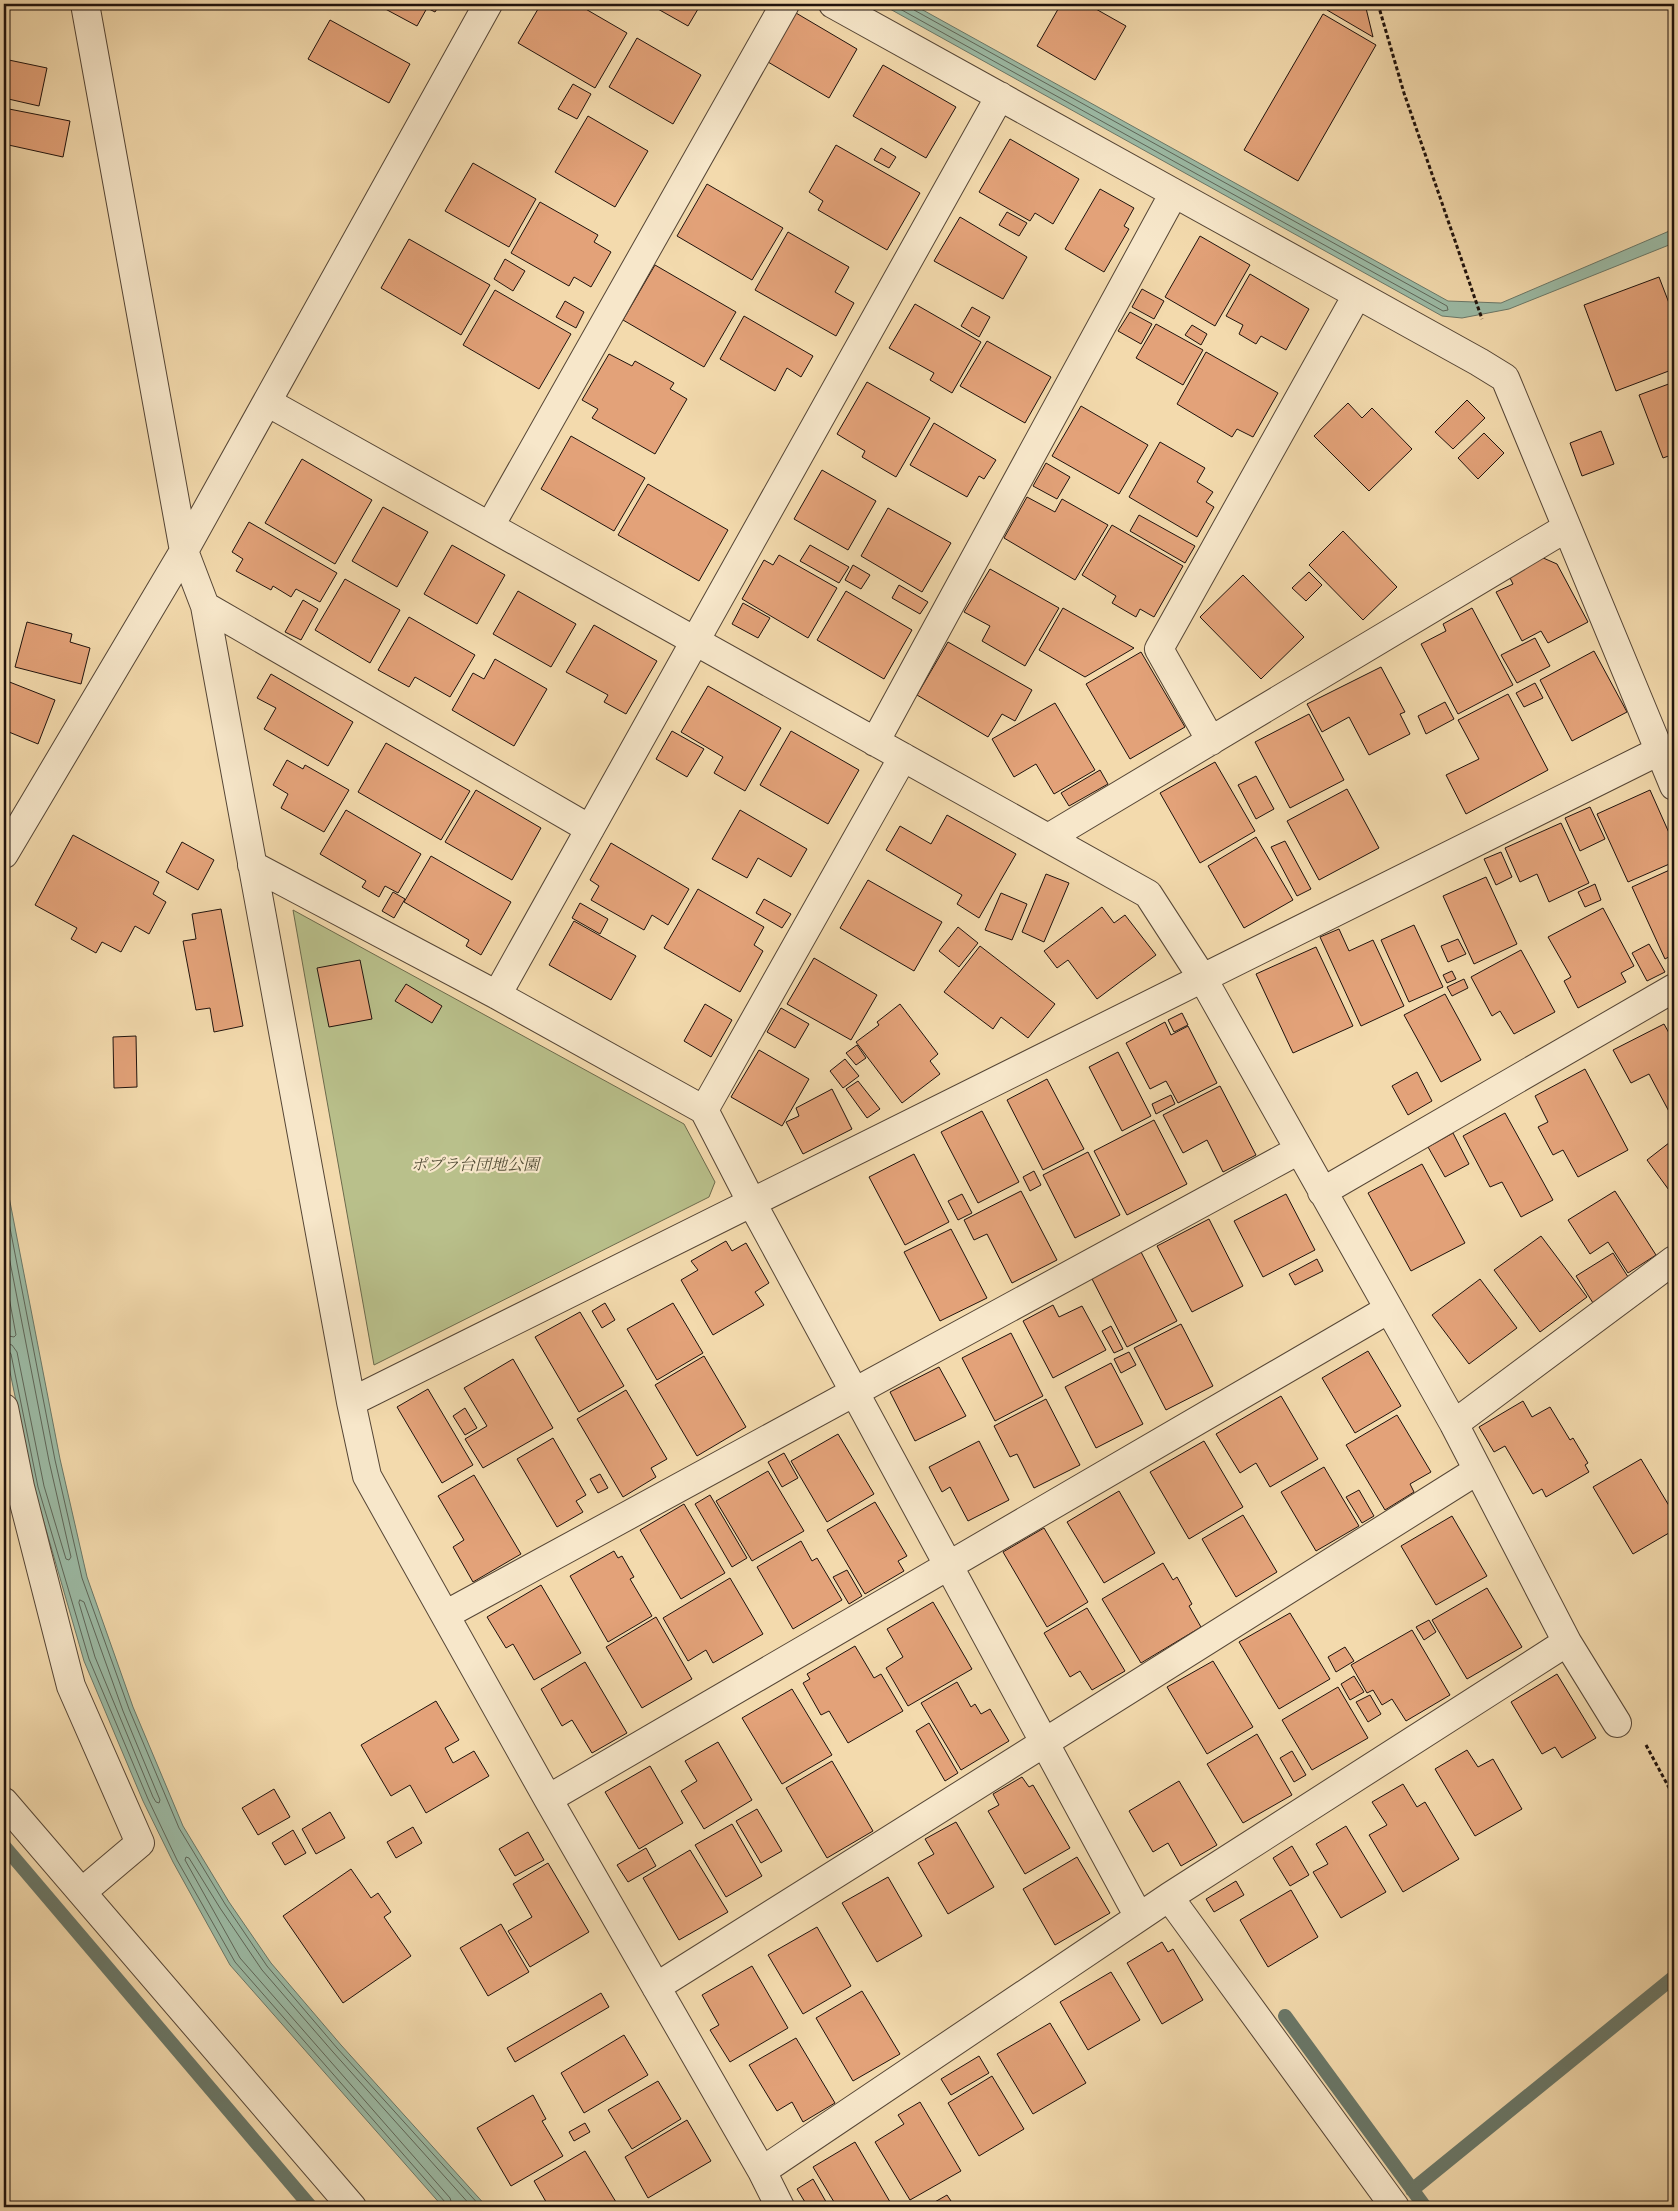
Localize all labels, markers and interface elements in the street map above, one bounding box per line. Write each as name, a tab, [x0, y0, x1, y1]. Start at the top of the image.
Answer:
park label: ポプラ台団地公園	[411, 1152, 542, 1176]

